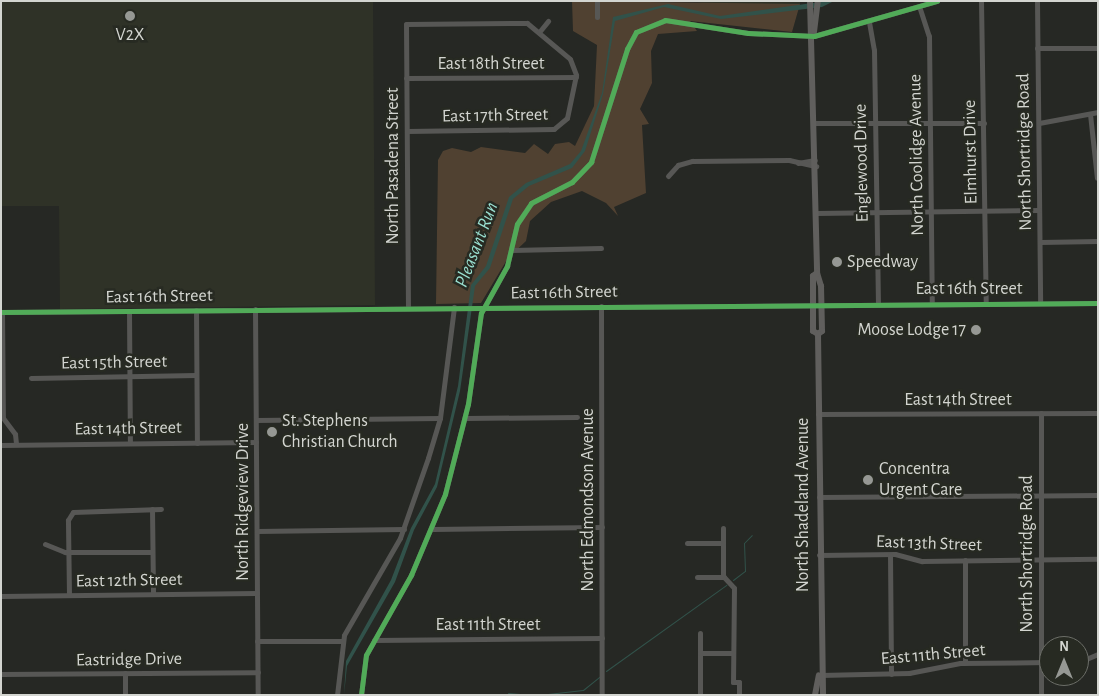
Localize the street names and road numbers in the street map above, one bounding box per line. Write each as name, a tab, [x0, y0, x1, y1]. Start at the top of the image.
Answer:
street label: East 18th Street	[437, 53, 545, 75]
street label: North Shortridge Road	[1013, 73, 1037, 231]
street label: North Coolidge Avenue	[905, 74, 929, 236]
street label: North Pasadena Street	[382, 87, 404, 245]
street label: Elmhurst Drive	[959, 100, 983, 204]
street label: East 17th Street	[442, 104, 548, 128]
street label: Englewood Drive	[850, 104, 874, 222]
street label: East 16th Street	[915, 278, 1023, 300]
street label: East 16th Street	[510, 281, 618, 305]
street label: East 16th Street	[105, 285, 213, 309]
street label: East 15th Street	[61, 351, 167, 375]
street label: East 14th Street	[904, 389, 1012, 411]
street label: North Edmondson Avenue	[577, 408, 599, 592]
street label: East 14th Street	[74, 417, 182, 441]
street label: North Shadeland Avenue	[792, 418, 814, 592]
street label: North Ridgeview Drive	[232, 423, 254, 581]
street label: North Shortridge Road	[1016, 475, 1038, 633]
street label: East 13th Street	[876, 531, 982, 557]
street label: East 12th Street	[75, 569, 183, 593]
street label: East 11th Street	[436, 614, 540, 636]
street label: East 11th Street	[880, 640, 986, 670]
street label: Eastridge Drive	[76, 648, 182, 672]

